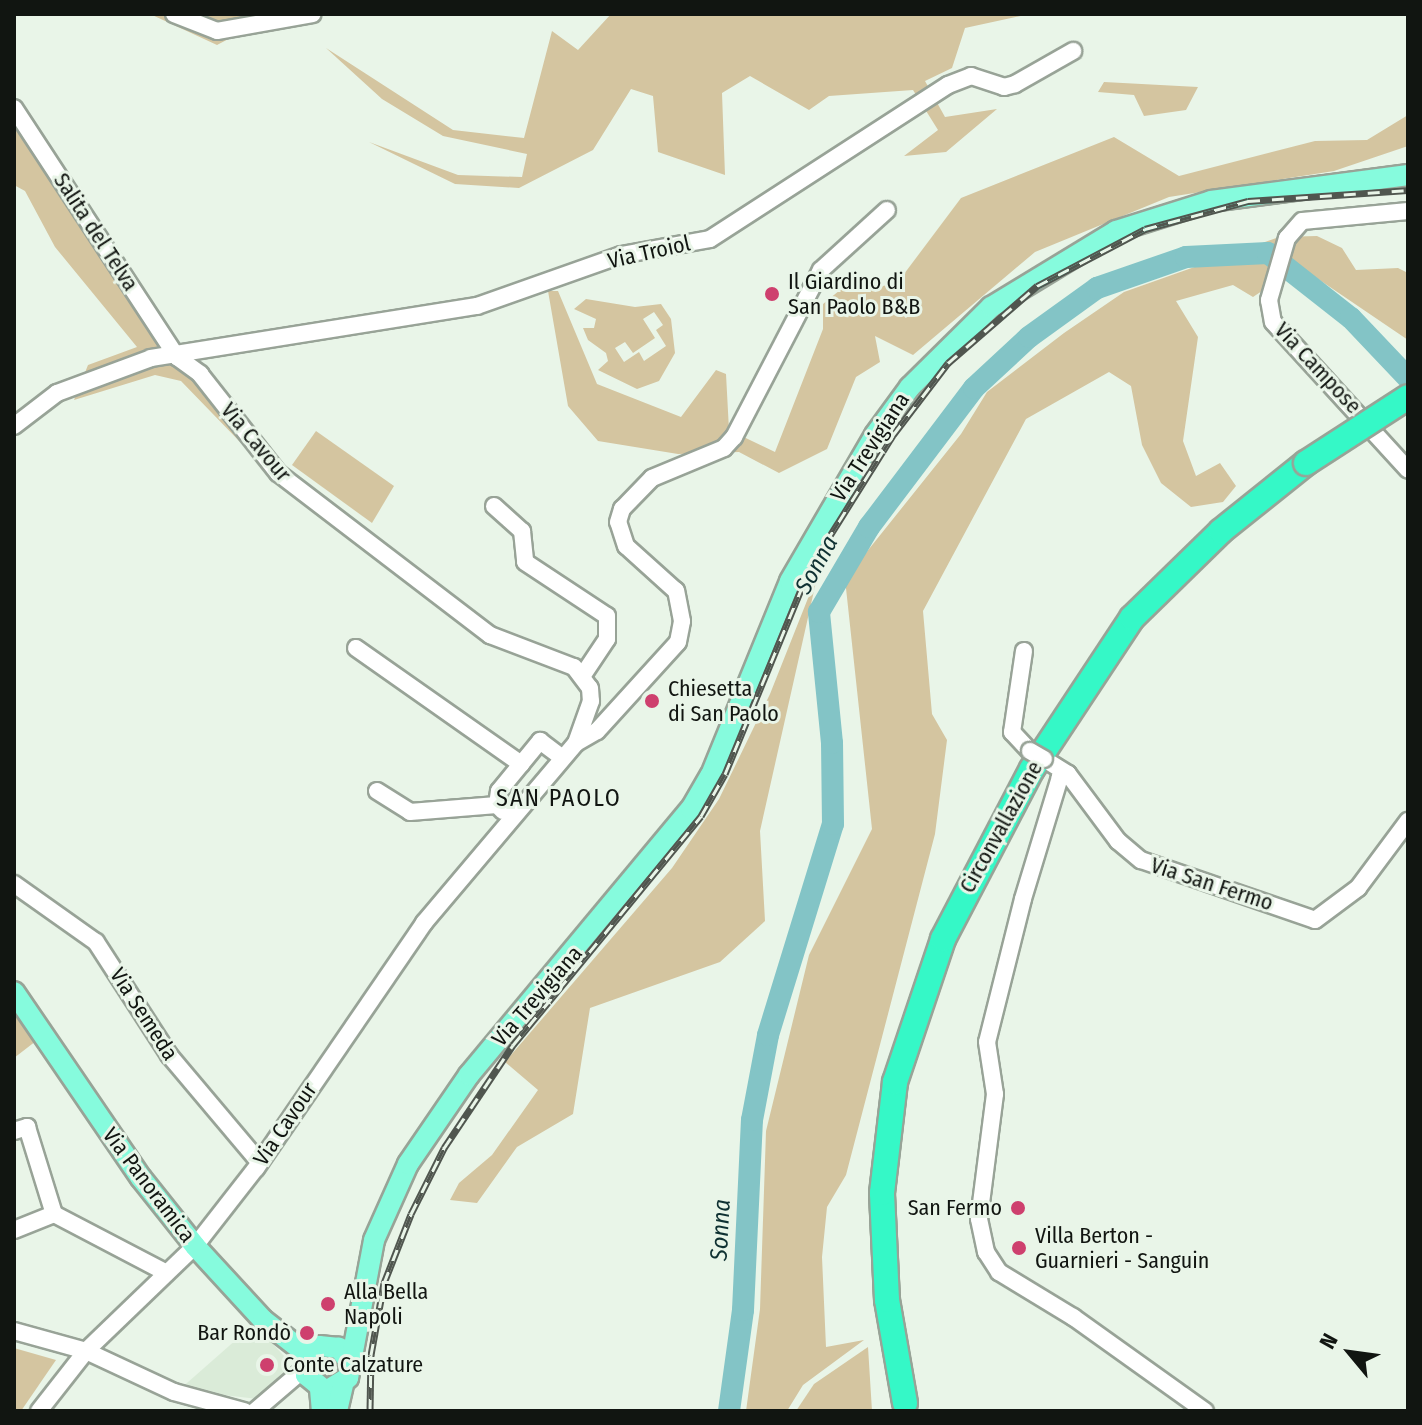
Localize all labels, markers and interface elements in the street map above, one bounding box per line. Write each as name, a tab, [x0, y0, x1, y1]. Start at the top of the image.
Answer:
street label: Salita del Telva	[48, 168, 144, 296]
street label: Via Troiol	[605, 230, 693, 274]
place label: Il Giardino di San Paolo B&B	[788, 268, 920, 320]
marker: Il Giardino di San Paolo B&B	[763, 285, 781, 303]
street label: Via Campose	[1269, 317, 1367, 419]
street label: Via Trevigiana	[825, 388, 915, 506]
street label: Via Cavour	[215, 397, 297, 487]
water label: Sonna	[789, 531, 845, 599]
place label: Chiesetta di San Paolo	[668, 675, 779, 726]
marker: Chiesetta di San Paolo	[643, 692, 661, 710]
street label: Circonvallazione	[954, 757, 1048, 897]
district label: SAN PAOLO	[496, 785, 622, 813]
street label: Via San Fermo	[1148, 852, 1276, 916]
street label: Via Trevigiana	[486, 940, 588, 1052]
street label: Via Semeda	[104, 963, 184, 1065]
street label: Via Cavour	[248, 1077, 322, 1171]
street label: Via Panoramica	[97, 1122, 201, 1248]
place label: San Fermo	[908, 1195, 1002, 1221]
water label: Sonna	[705, 1198, 737, 1262]
marker: San Fermo	[1009, 1199, 1027, 1217]
place label: Villa Berton - Guarnieri - Sanguin	[1035, 1222, 1209, 1274]
marker: Villa Berton - Guarnieri - Sanguin	[1010, 1239, 1028, 1257]
place label: Alla Bella Napoli	[344, 1278, 428, 1330]
marker: Alla Bella Napoli	[319, 1295, 337, 1313]
north arrow	[1310, 1313, 1390, 1393]
place label: Bar Rondò	[197, 1320, 291, 1346]
marker: Bar Rondò	[298, 1324, 316, 1342]
text: N	[1314, 1329, 1344, 1353]
place label: Conte Calzature	[283, 1352, 423, 1378]
marker: Conte Calzature	[258, 1356, 276, 1374]

